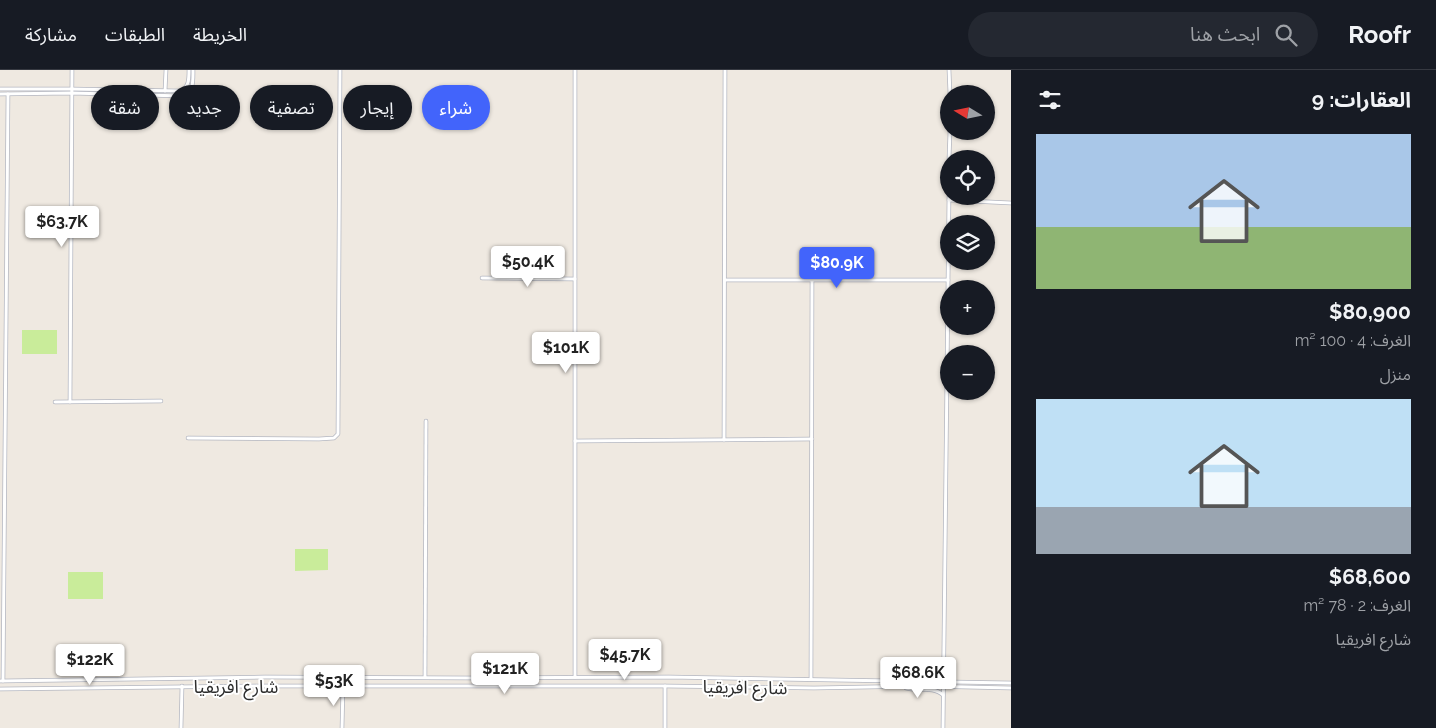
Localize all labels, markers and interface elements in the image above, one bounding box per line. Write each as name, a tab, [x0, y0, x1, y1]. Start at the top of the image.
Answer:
search box	[968, 12, 1318, 57]
text: Roofr	[1348, 20, 1411, 49]
icon: search	[1272, 21, 1300, 49]
text: ابحث هنا	[1190, 23, 1260, 45]
text: مشاركة	[25, 24, 77, 45]
text: الطبقات	[105, 24, 165, 45]
text: الخريطة	[193, 24, 247, 45]
chip: شقة	[91, 85, 159, 130]
chip: جديد	[169, 85, 240, 130]
chip: تصفية	[250, 85, 333, 130]
chip: إيجار	[343, 85, 412, 130]
chip: شراء	[422, 85, 490, 130]
north arrow	[940, 85, 995, 140]
map controls	[940, 85, 995, 400]
icon: filters	[1036, 86, 1064, 114]
text: العقارات: 9	[1312, 87, 1411, 112]
button: locate	[940, 150, 995, 205]
icon: home	[1179, 166, 1269, 256]
pin: $63.7K	[21, 206, 103, 248]
text: $63.7K	[36, 212, 88, 231]
button: layers	[940, 215, 995, 270]
pin: $50.4K	[487, 246, 569, 288]
pin: $80.9K	[796, 246, 878, 289]
text: $50.4K	[502, 252, 554, 271]
text: $80.9K	[810, 253, 864, 272]
button: +	[940, 280, 995, 335]
text: $80,900	[1329, 299, 1411, 324]
text: الغرف: 4 · 100 m²	[1295, 331, 1411, 350]
pin: $101K	[531, 332, 601, 374]
text: $101K	[543, 338, 589, 357]
button: −	[940, 345, 995, 400]
text: منزل	[1380, 365, 1411, 384]
icon: home	[1179, 431, 1269, 521]
text: $68,600	[1329, 564, 1411, 589]
text: الغرف: 2 · 78 m²	[1303, 596, 1411, 615]
text: شارع افريقيا	[1336, 630, 1411, 649]
pin: $45.7K	[584, 638, 666, 681]
pin: $122K	[55, 644, 125, 686]
text: $45.7K	[599, 645, 651, 664]
text: $122K	[67, 650, 113, 669]
pin: $121K	[470, 652, 540, 695]
pin: $68.6K	[877, 656, 959, 699]
text: $121K	[482, 659, 528, 678]
text: $68.6K	[891, 663, 945, 682]
pin: $53K	[304, 664, 364, 707]
text: $53K	[315, 671, 353, 690]
street label: شارع افريقيا	[194, 676, 278, 701]
street label: شارع افريقيا	[702, 676, 788, 702]

